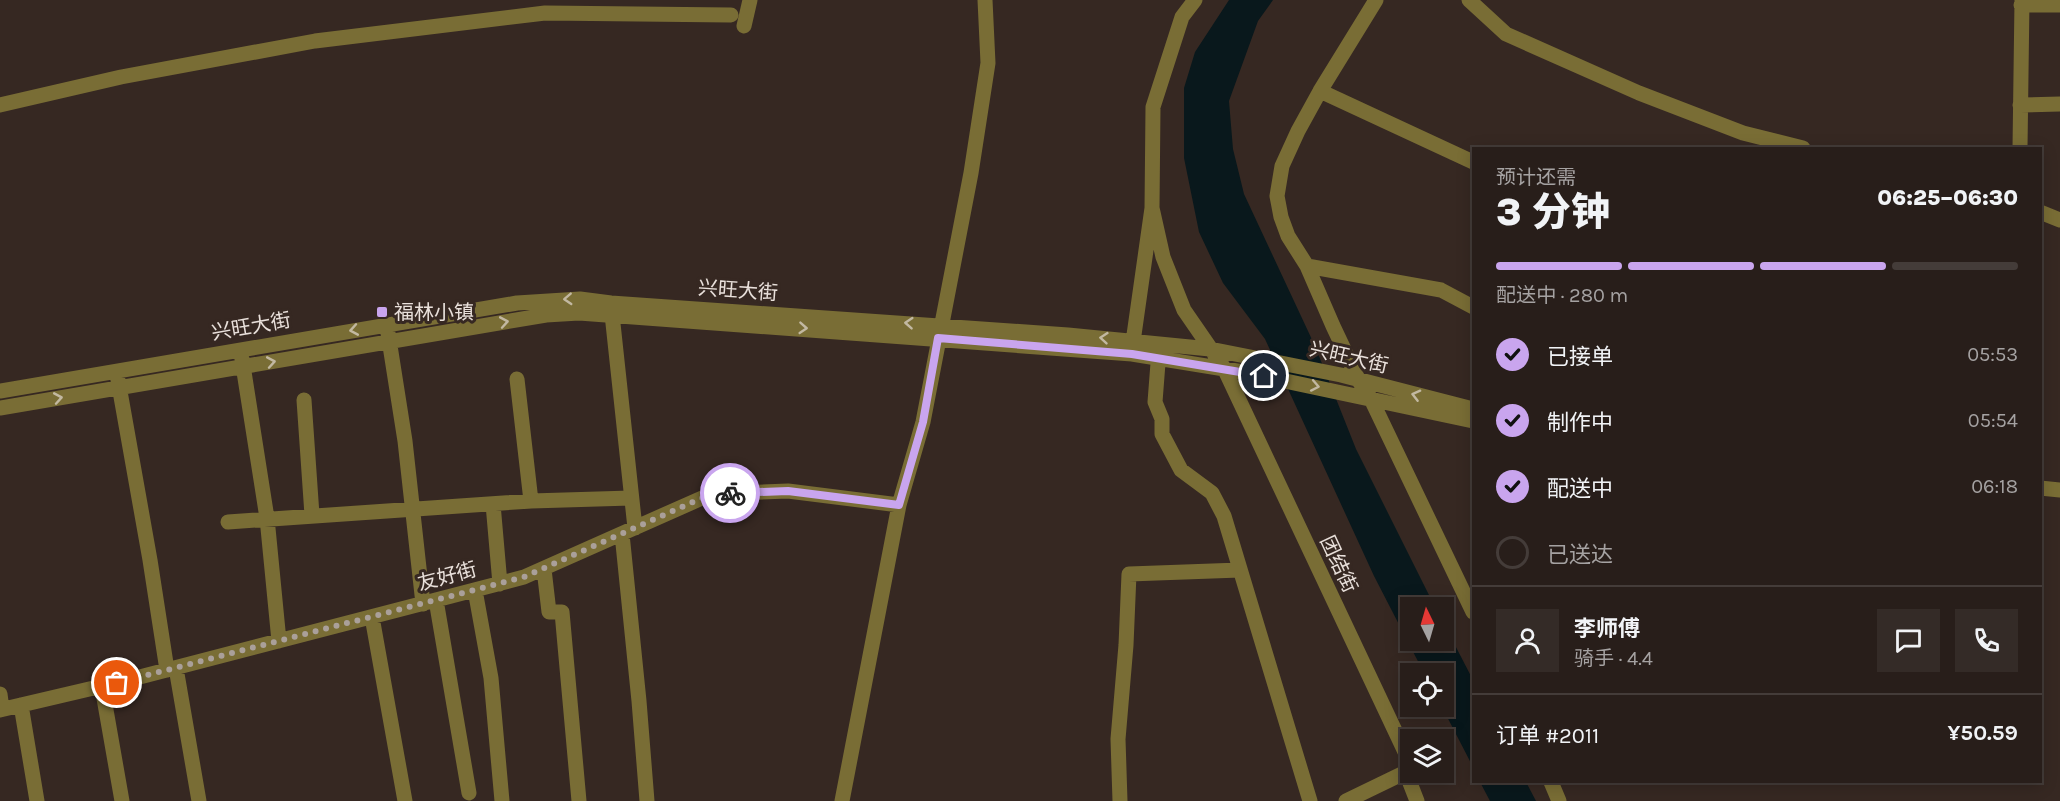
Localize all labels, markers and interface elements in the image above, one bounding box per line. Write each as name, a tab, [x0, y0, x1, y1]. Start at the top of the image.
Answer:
text: 预计还需	[1496, 166, 1576, 189]
text: 06:25–06:30	[1877, 185, 2018, 211]
text: 3 分钟	[1496, 189, 1610, 235]
street label: 兴旺大街	[697, 276, 779, 305]
text: 配送中 · 280 m	[1496, 284, 1628, 307]
one-way arrow	[564, 293, 573, 306]
place label: 福林小镇	[394, 301, 474, 324]
marker: 福林小镇	[375, 305, 389, 319]
street label: 兴旺大街	[210, 308, 292, 345]
one-way arrow	[499, 316, 509, 329]
one-way arrow	[905, 317, 914, 330]
one-way arrow	[798, 321, 808, 334]
one-way arrow	[350, 323, 360, 336]
one-way arrow	[1099, 332, 1108, 345]
street label: 兴旺大街	[1307, 337, 1390, 378]
icon: check	[1496, 338, 1529, 371]
text: 05:53	[1967, 343, 2018, 366]
text: 已接单	[1547, 344, 1613, 370]
pin	[1238, 350, 1289, 401]
one-way arrow	[265, 356, 275, 369]
icon: home	[1247, 359, 1280, 392]
one-way arrow	[1310, 379, 1320, 392]
one-way arrow	[1411, 389, 1421, 402]
one-way arrow	[52, 392, 62, 405]
icon: check	[1496, 404, 1529, 437]
text: 05:54	[1968, 409, 2018, 432]
text: 制作中	[1547, 410, 1613, 436]
courier	[700, 463, 760, 523]
icon: check	[1496, 470, 1529, 503]
text: 06:18	[1971, 475, 2018, 498]
text: 配送中	[1547, 476, 1613, 502]
icon: bike	[714, 477, 747, 510]
street label: 团结街	[1315, 532, 1362, 596]
text: 已送达	[1547, 542, 1613, 568]
street label: 友好街	[415, 558, 479, 595]
north arrow	[1400, 597, 1454, 651]
map controls	[1400, 597, 1454, 783]
button: person	[1496, 609, 1559, 672]
button: chat	[1877, 609, 1940, 672]
button: phone	[1955, 609, 2018, 672]
text: 李师傅	[1574, 616, 1640, 642]
text: 骑手 · 4.4	[1574, 647, 1653, 670]
pin	[91, 657, 142, 708]
button: locate	[1400, 663, 1454, 717]
icon: bag	[100, 666, 133, 699]
text: ¥50.59	[1947, 720, 2018, 746]
text: 订单 #2011	[1496, 723, 1599, 749]
button: layers	[1400, 729, 1454, 783]

